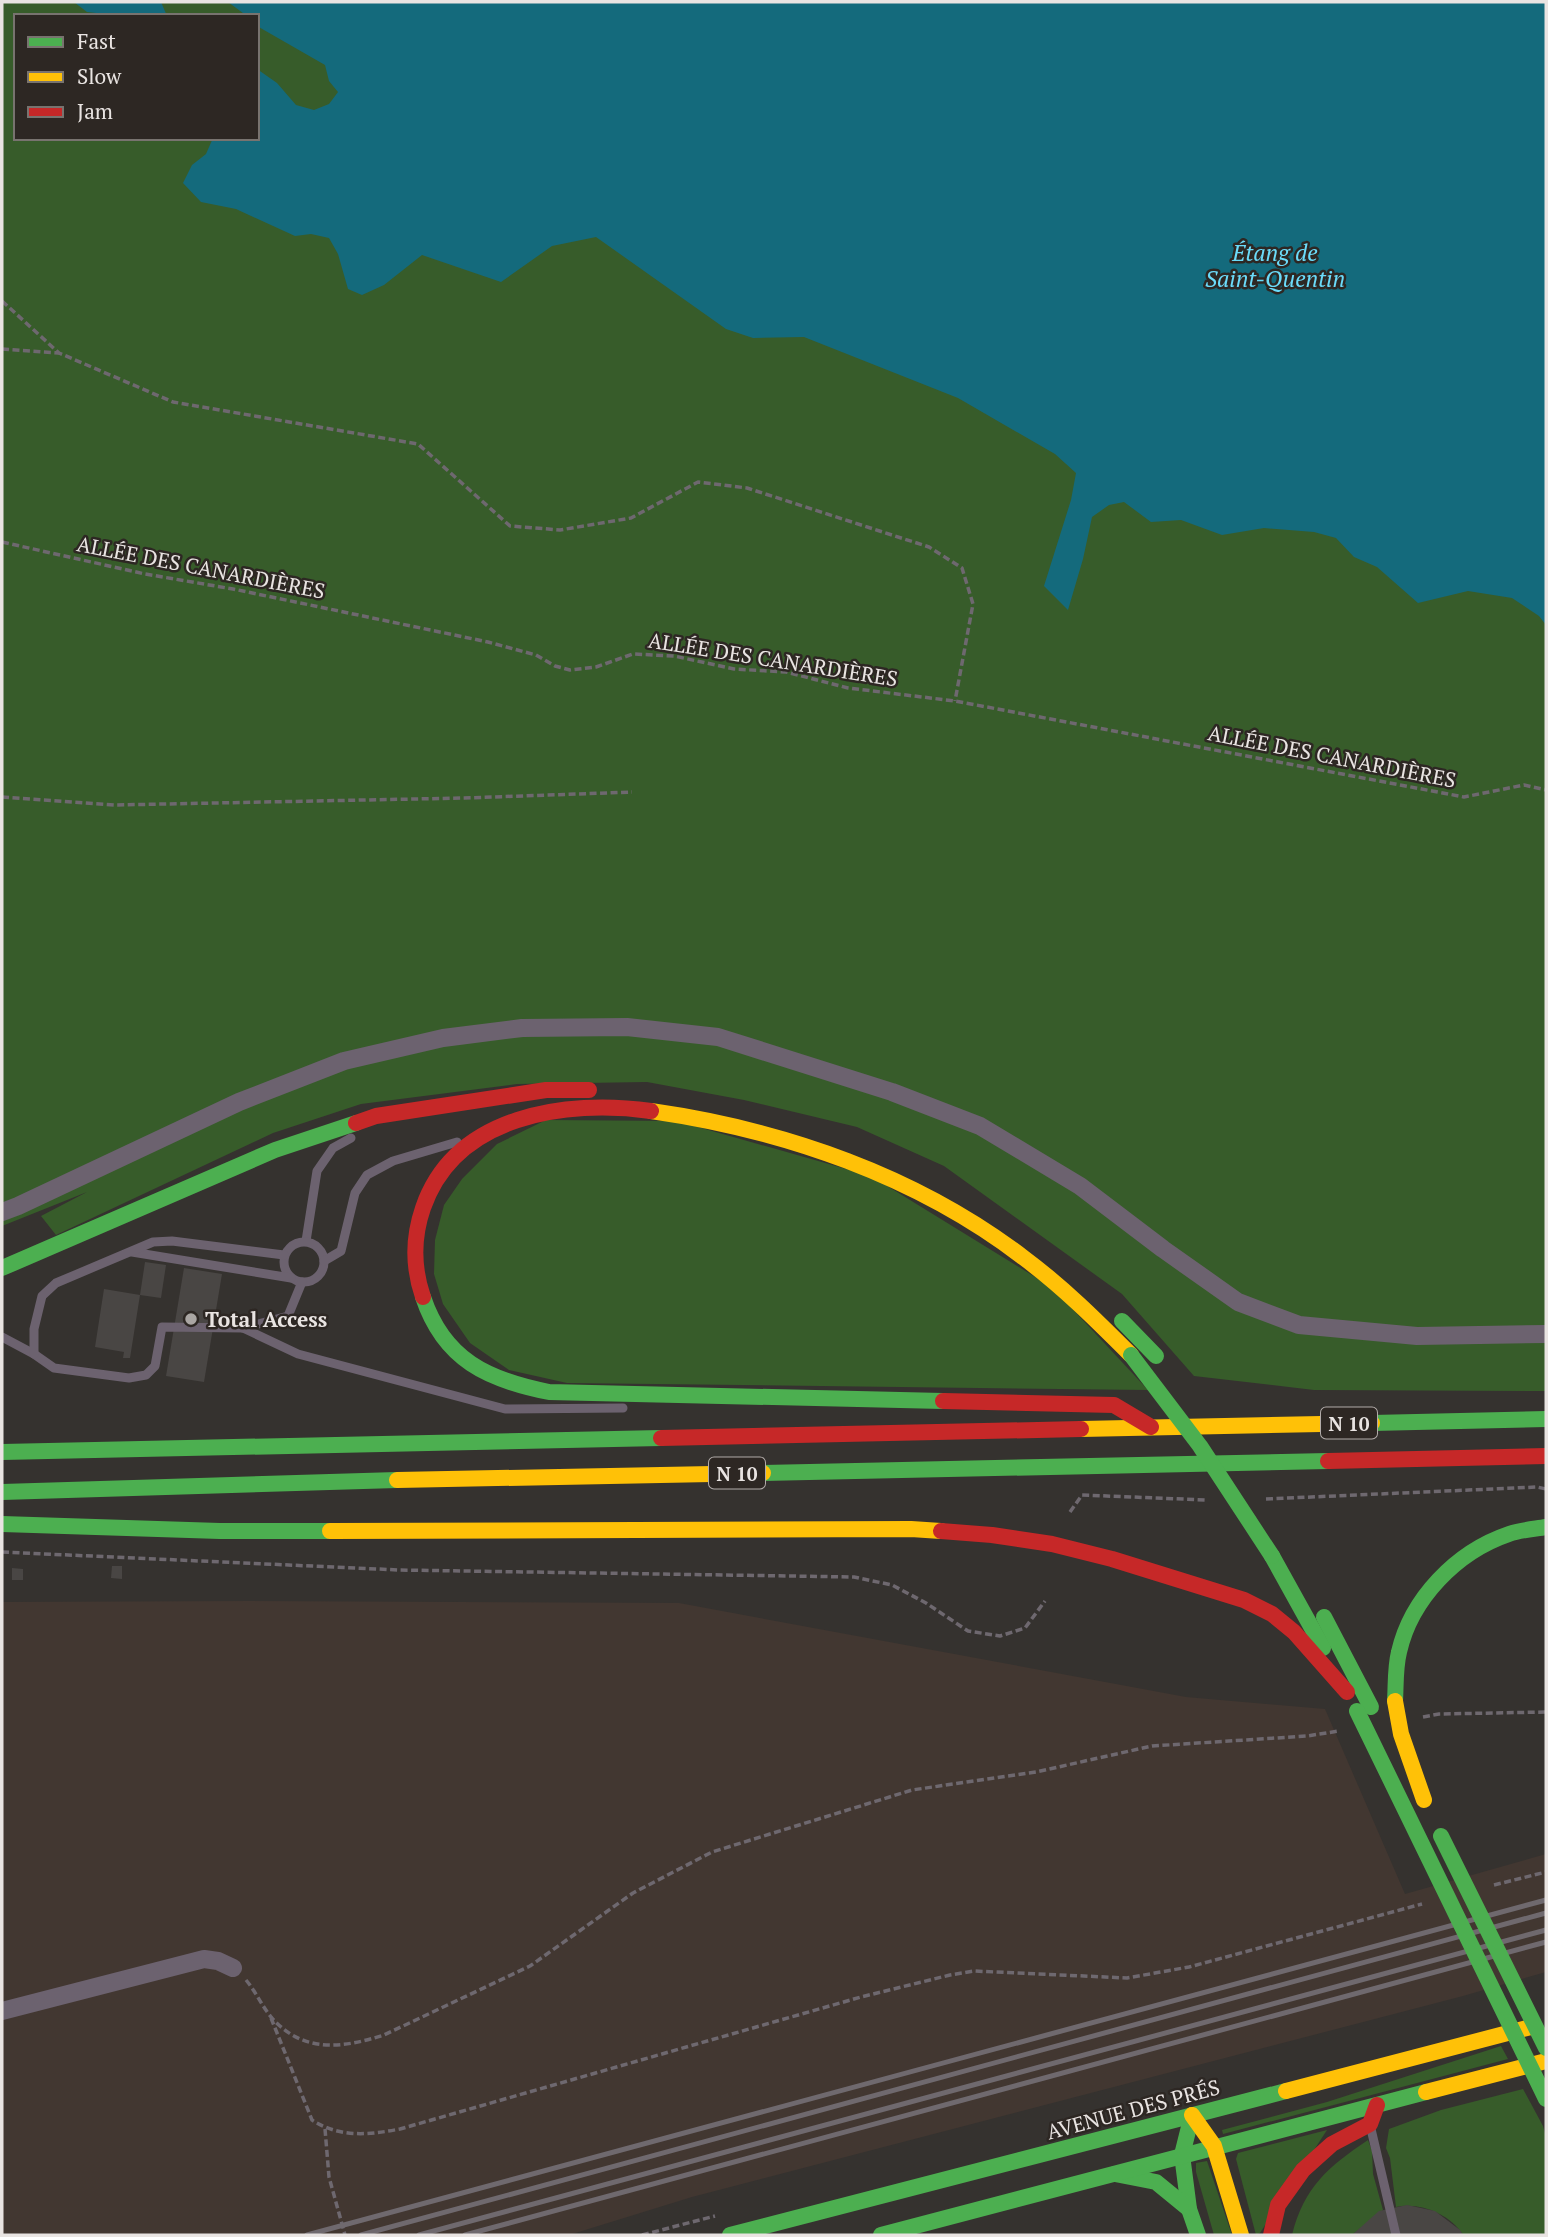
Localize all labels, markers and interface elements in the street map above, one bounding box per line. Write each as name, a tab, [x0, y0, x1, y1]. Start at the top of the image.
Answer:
legend	[14, 14, 259, 140]
text: Fast	[77, 27, 116, 55]
text: Slow	[77, 62, 122, 90]
text: Jam	[77, 97, 113, 125]
water label: Étang de Saint-Quentin	[1205, 237, 1345, 294]
street label: ALLÉE DES CANARDIÈRES	[75, 529, 327, 605]
street label: ALLÉE DES CANARDIÈRES	[646, 625, 900, 693]
street label: ALLÉE DES CANARDIÈRES	[1206, 718, 1458, 794]
place label: Total Access	[205, 1305, 327, 1333]
marker: Total Access	[183, 1311, 199, 1327]
road number: N 10	[1321, 1408, 1377, 1438]
road number: N 10	[709, 1457, 765, 1488]
street label: AVENUE DES PRÉS	[1043, 2072, 1223, 2146]

